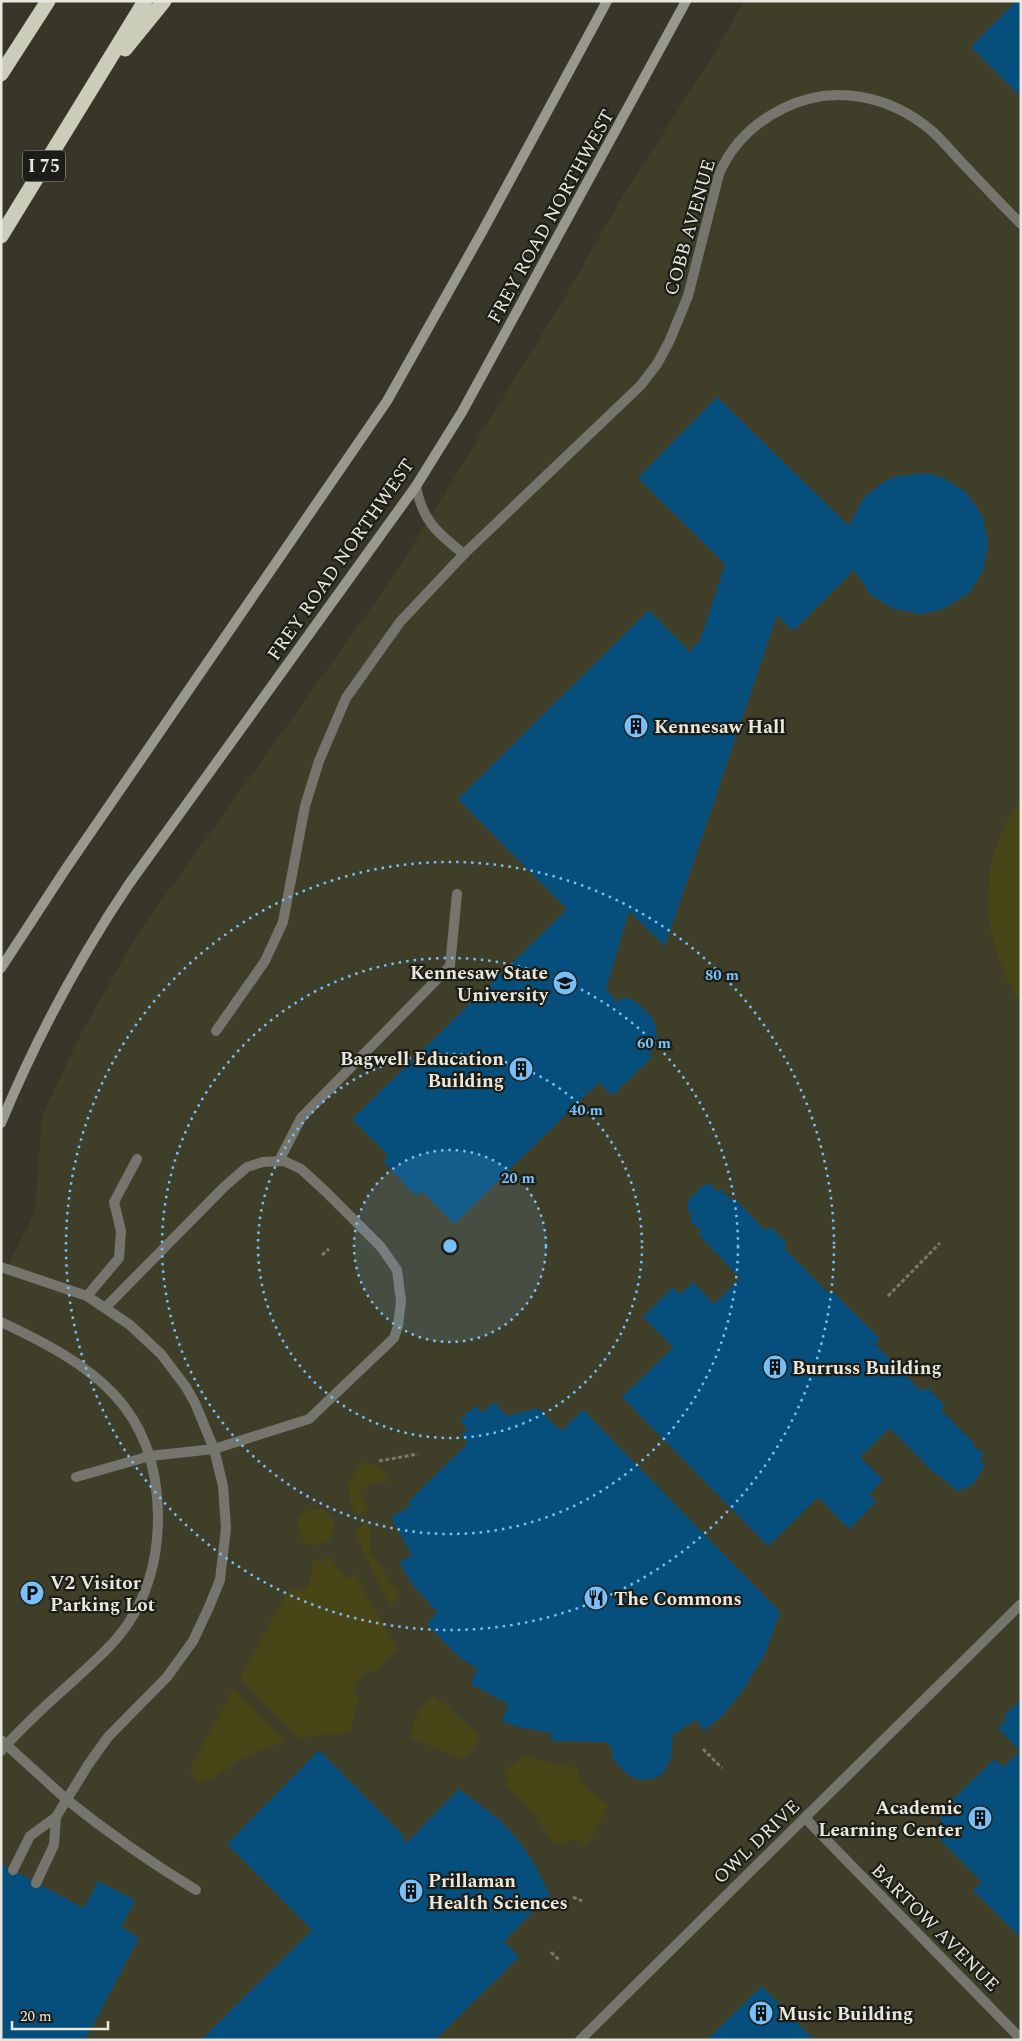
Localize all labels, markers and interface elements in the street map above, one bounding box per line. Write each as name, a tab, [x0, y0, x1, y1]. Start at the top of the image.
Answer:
street label: FREY ROAD NORTHWEST	[480, 104, 622, 329]
road number: I 75	[23, 150, 65, 182]
street label: COBB AVENUE	[657, 156, 724, 299]
street label: FREY ROAD NORTHWEST	[260, 453, 422, 667]
building icon: Kennesaw Hall	[623, 713, 649, 739]
place label: Kennesaw Hall	[654, 713, 785, 742]
place label: Kennesaw State University	[410, 959, 549, 1010]
text: 80 m	[705, 964, 740, 987]
school or university icon: Kennesaw State University	[552, 970, 578, 996]
text: 60 m	[637, 1032, 672, 1055]
place label: Bagwell Education Building	[340, 1045, 504, 1096]
building icon: Bagwell Education Building	[508, 1056, 534, 1082]
text: 40 m	[569, 1099, 604, 1122]
text: 20 m	[501, 1167, 536, 1190]
centre of rings	[441, 1237, 459, 1255]
building icon: Burruss Building	[762, 1354, 788, 1380]
place label: Burruss Building	[792, 1354, 942, 1383]
place label: V2 Visitor Parking Lot	[50, 1569, 155, 1620]
parking icon: V2 Visitor Parking Lot	[19, 1580, 45, 1606]
restaurant icon: The Commons	[583, 1585, 609, 1611]
place label: The Commons	[614, 1585, 742, 1614]
street label: OWL DRIVE	[707, 1793, 807, 1891]
place label: Academic Learning Center	[818, 1794, 963, 1845]
building icon: Academic Learning Center	[967, 1805, 993, 1831]
street label: BARTOW AVENUE	[864, 1857, 1006, 1999]
place label: Prillaman Health Sciences	[428, 1867, 568, 1918]
building icon: Prillaman Health Sciences	[398, 1878, 424, 1904]
scale bar	[12, 1998, 109, 2030]
building icon: Music Building	[748, 2000, 774, 2026]
place label: Music Building	[778, 2000, 913, 2029]
text: 20 m	[20, 2005, 52, 2028]

